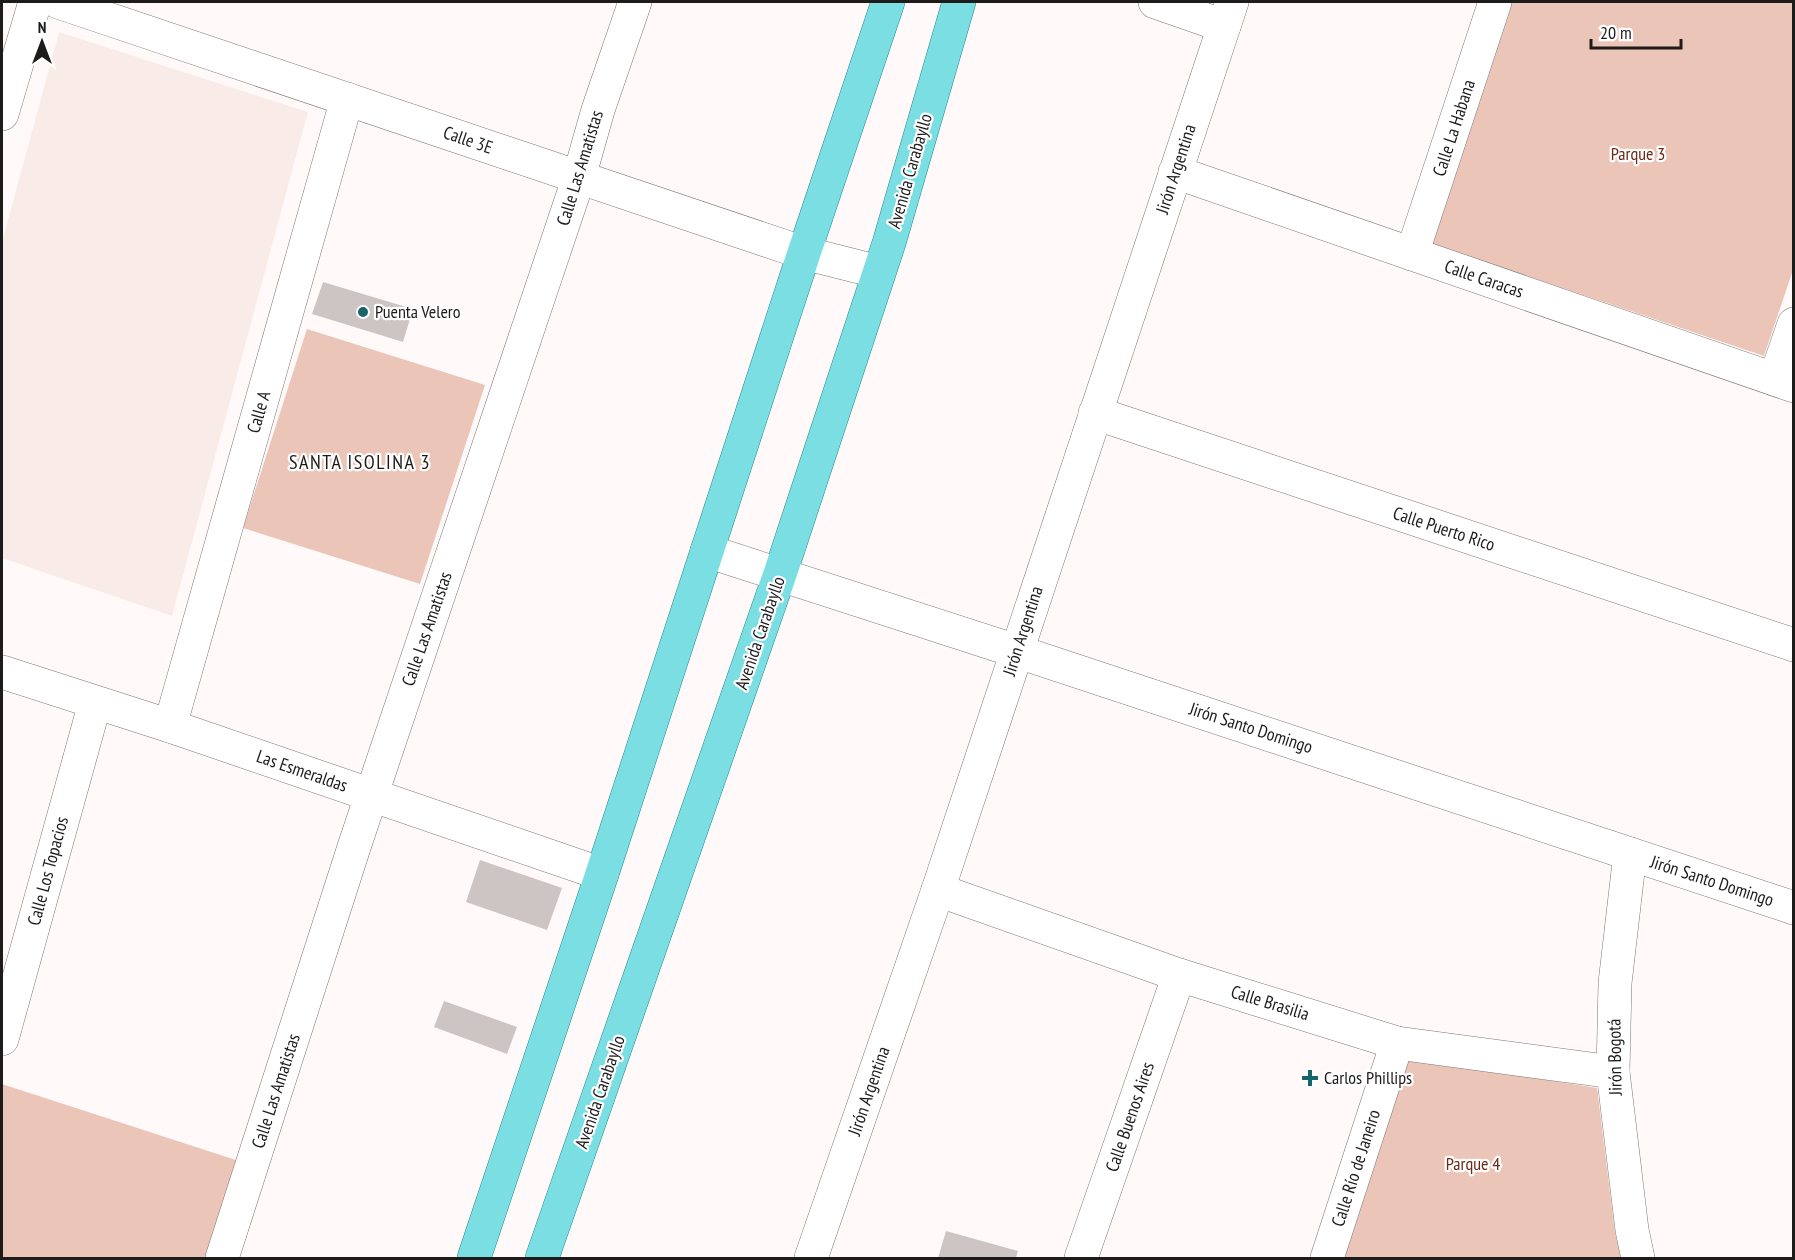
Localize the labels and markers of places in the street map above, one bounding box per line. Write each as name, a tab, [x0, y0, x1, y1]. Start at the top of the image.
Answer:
place label: Puenta Velero	[375, 300, 461, 323]
marker: Puenta Velero	[356, 305, 370, 319]
place label: Carlos Phillips	[1324, 1066, 1412, 1089]
marker: Carlos Phillips	[1301, 1069, 1319, 1087]

